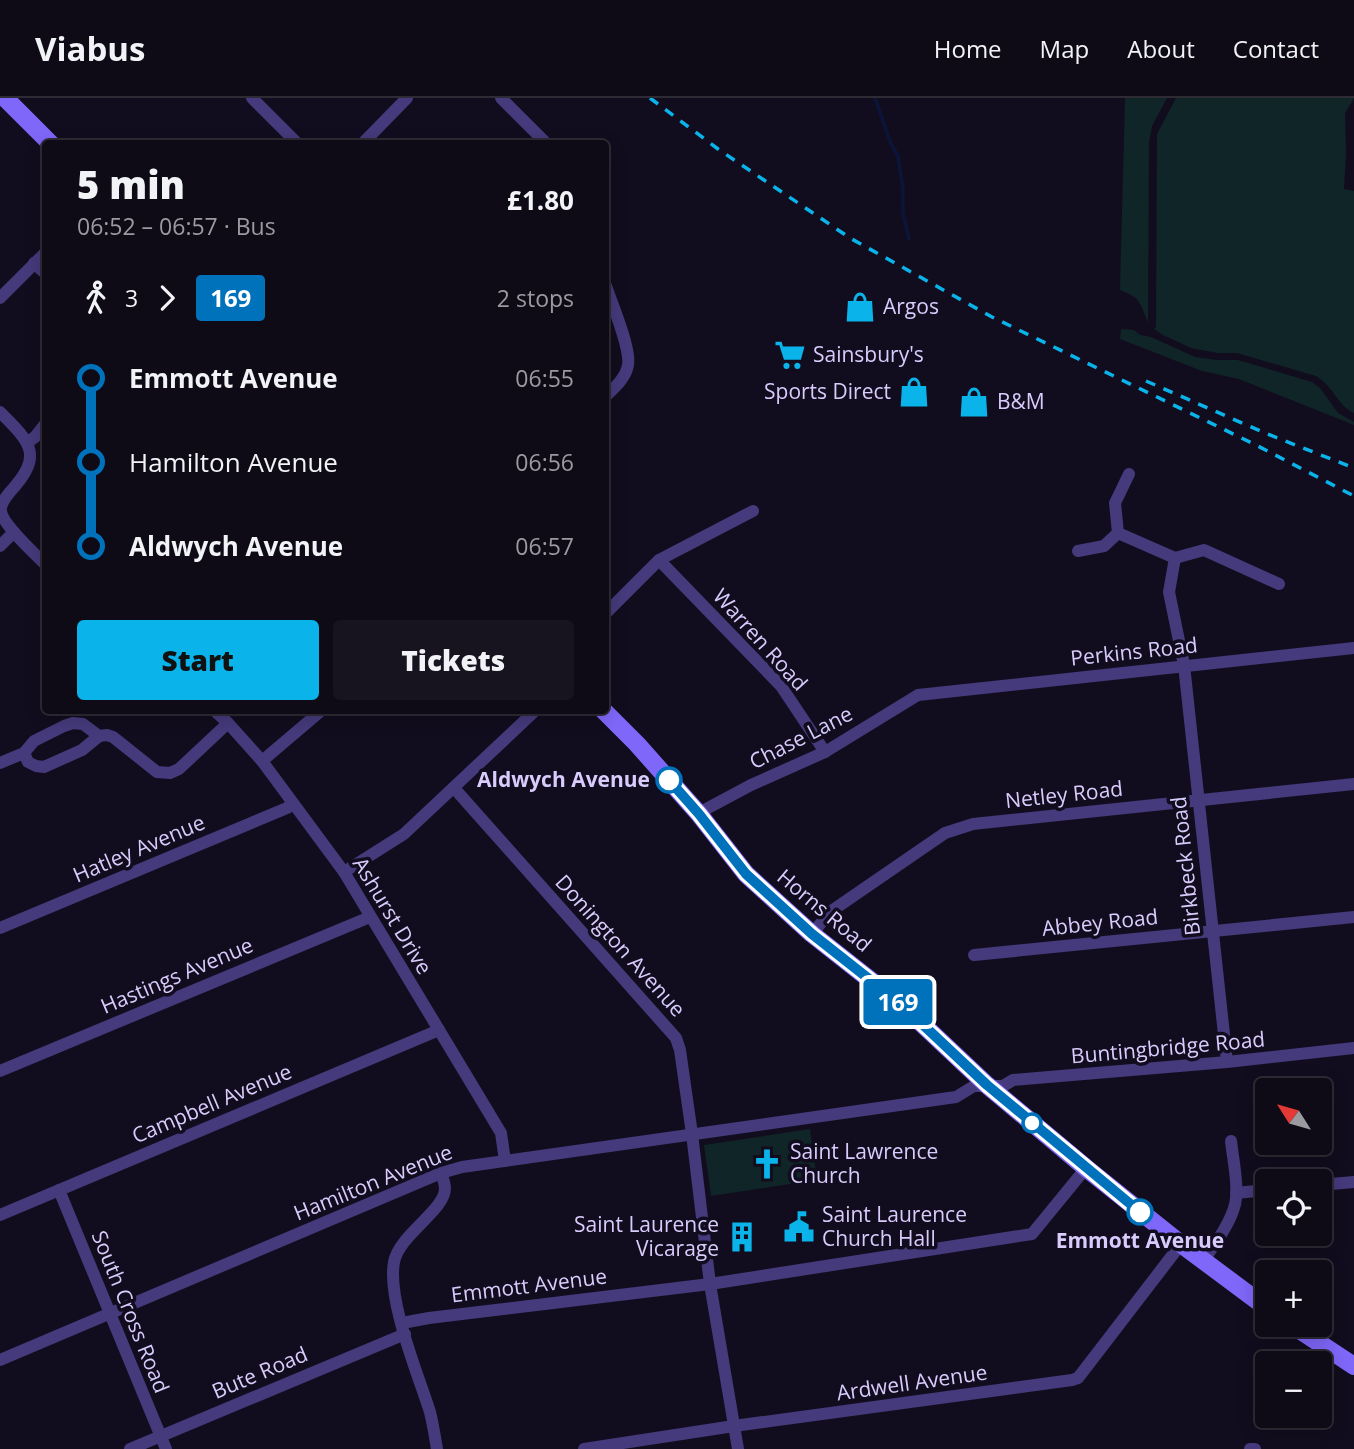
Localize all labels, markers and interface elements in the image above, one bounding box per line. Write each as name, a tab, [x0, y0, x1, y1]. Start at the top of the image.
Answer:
text: Viabus	[35, 26, 145, 71]
text: Home	[934, 32, 1002, 65]
text: Map	[1040, 32, 1089, 65]
text: About	[1127, 32, 1195, 65]
text: Contact	[1233, 32, 1319, 65]
text: 5 min	[77, 158, 185, 210]
text: £1.80	[507, 182, 574, 218]
text: 06:52 – 06:57 · Bus	[77, 210, 276, 242]
icon: walk	[77, 279, 115, 317]
icon: forward	[148, 279, 186, 317]
text: 169	[210, 281, 251, 314]
text: 3	[125, 282, 138, 314]
text: 2 stops	[497, 282, 574, 314]
shop icon: Argos	[843, 290, 877, 324]
place label: Argos	[883, 292, 939, 320]
supermarket icon: Sainsbury's	[773, 338, 807, 372]
place label: Sainsbury's	[813, 340, 924, 368]
text: Emmott Avenue	[129, 360, 338, 396]
text: 06:55	[515, 362, 574, 394]
shop icon: Sports Direct	[897, 375, 931, 409]
place label: Sports Direct	[764, 377, 891, 405]
shop icon: B&M	[957, 385, 991, 419]
place label: B&M	[997, 387, 1045, 415]
text: Hamilton Avenue	[129, 444, 338, 480]
text: 06:56	[515, 446, 574, 478]
text: Aldwych Avenue	[129, 528, 343, 564]
text: 06:57	[515, 530, 574, 562]
street label: Warren Road	[707, 582, 814, 696]
button: Start	[77, 620, 319, 700]
button: Tickets	[333, 620, 574, 700]
street label: Perkins Road	[1069, 630, 1199, 672]
street label: Chase Lane	[744, 699, 857, 775]
place label: Aldwych Avenue	[477, 765, 650, 793]
marker: Aldwych Avenue	[656, 767, 682, 793]
street label: Netley Road	[1004, 774, 1124, 814]
street label: Birkbeck Road	[1164, 795, 1206, 937]
street label: Hatley Avenue	[68, 808, 209, 888]
street label: Ashurst Drive	[347, 852, 439, 979]
street label: Horns Road	[772, 862, 878, 958]
street label: Donington Avenue	[549, 868, 692, 1022]
street label: Abbey Road	[1040, 902, 1159, 942]
street label: Hastings Avenue	[96, 930, 257, 1020]
line badge: 169	[858, 979, 938, 1025]
text: 169	[877, 985, 919, 1018]
street label: Buntingbridge Road	[1070, 1025, 1266, 1069]
street label: Campbell Avenue	[127, 1057, 296, 1149]
north arrow	[1255, 1078, 1332, 1155]
map controls	[1255, 1078, 1332, 1428]
unlabelled marker	[1022, 1113, 1042, 1133]
street label: Hamilton Avenue	[289, 1137, 456, 1227]
place label: Saint Lawrence Church	[790, 1137, 938, 1189]
church icon: Saint Lawrence Church	[750, 1147, 784, 1181]
button: locate	[1255, 1169, 1332, 1246]
marker: Emmott Avenue	[1127, 1199, 1153, 1225]
place label: Saint Laurence Church Hall	[822, 1200, 967, 1252]
place label: Saint Laurence Vicarage	[574, 1210, 719, 1262]
public building icon: Saint Laurence Church Hall	[782, 1210, 816, 1244]
building icon: Saint Laurence Vicarage	[725, 1220, 759, 1254]
street label: South Cross Road	[86, 1226, 176, 1397]
place label: Emmott Avenue	[1056, 1226, 1224, 1254]
button: +	[1255, 1260, 1332, 1337]
street label: Emmott Avenue	[449, 1262, 608, 1308]
street label: Bute Road	[208, 1339, 312, 1405]
button: −	[1255, 1351, 1332, 1428]
street label: Ardwell Avenue	[835, 1358, 989, 1406]

